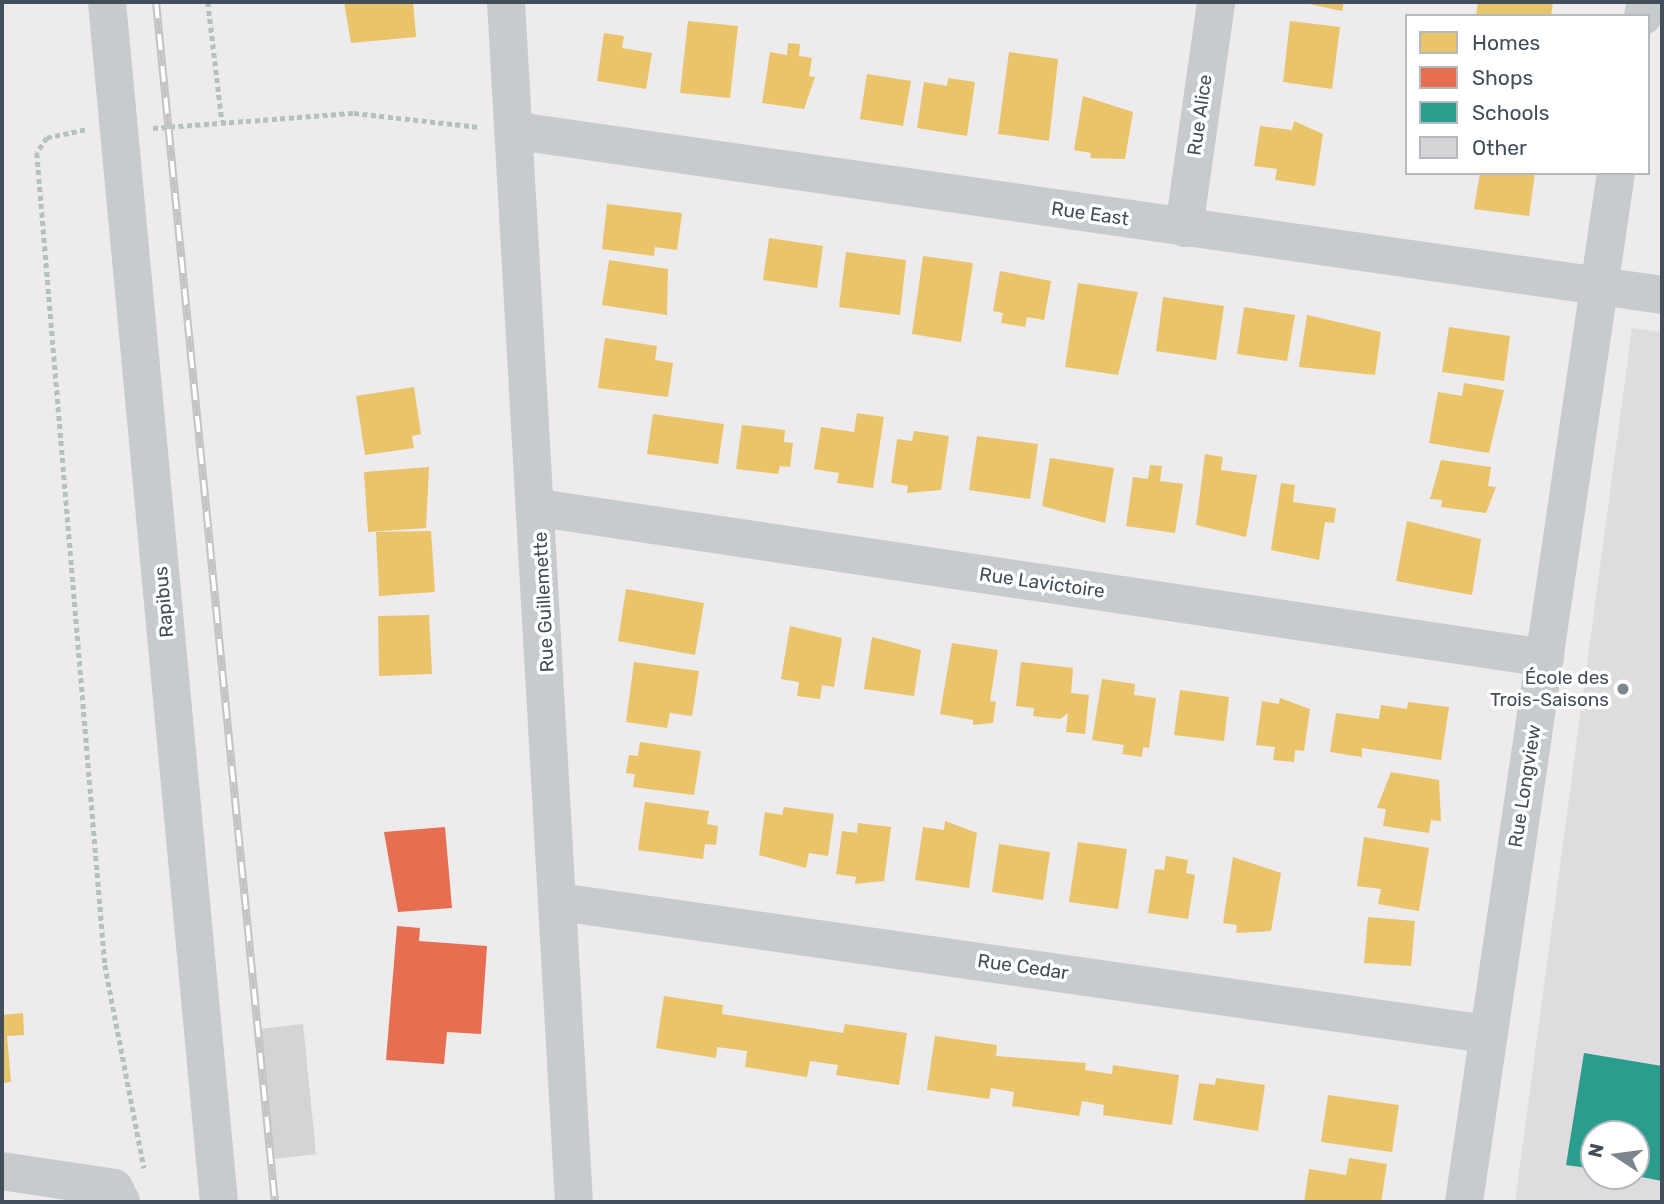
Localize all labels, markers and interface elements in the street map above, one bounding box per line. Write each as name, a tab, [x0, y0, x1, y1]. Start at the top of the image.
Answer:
legend	[1405, 14, 1650, 175]
text: Homes	[1472, 30, 1540, 55]
text: Shops	[1472, 65, 1533, 90]
street label: Rue Alice	[1183, 73, 1217, 157]
text: Schools	[1472, 100, 1549, 125]
text: Other	[1472, 135, 1527, 160]
street label: Rue East	[1050, 197, 1130, 231]
street label: Rue Guillemette	[529, 531, 559, 673]
street label: Rue Lavictoire	[978, 563, 1106, 603]
street label: Rapibus	[150, 565, 178, 639]
place label: École des Trois-Saisons	[1490, 667, 1609, 711]
marker: École des Trois-Saisons	[1615, 681, 1631, 697]
street label: Rue Longview	[1504, 723, 1546, 849]
street label: Rue Cedar	[976, 949, 1070, 985]
north arrow	[1580, 1120, 1650, 1190]
text: N	[1583, 1141, 1609, 1160]

